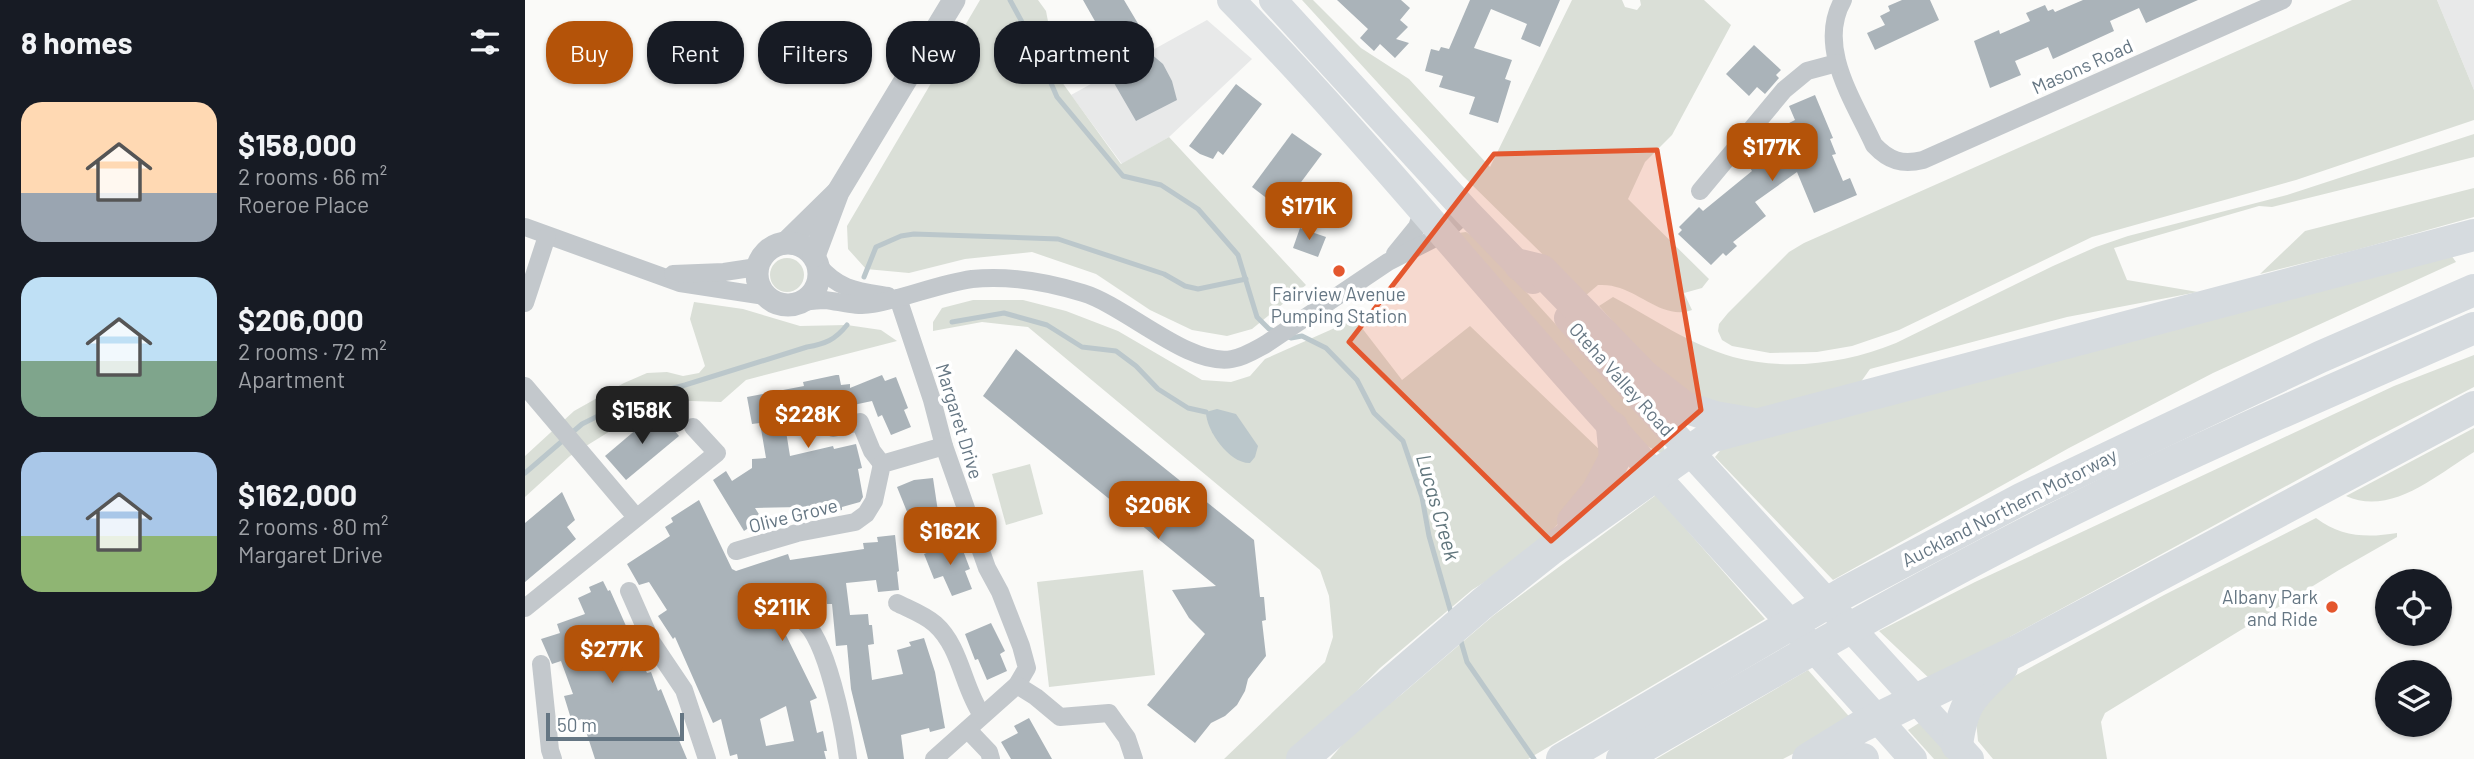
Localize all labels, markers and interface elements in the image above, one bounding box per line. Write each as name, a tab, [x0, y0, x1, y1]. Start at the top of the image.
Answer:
chip: Buy	[546, 21, 633, 84]
chip: Rent	[647, 21, 744, 84]
chip: Filters	[758, 21, 872, 84]
chip: New	[886, 21, 980, 84]
chip: Apartment	[994, 21, 1154, 84]
icon: filters	[466, 23, 504, 61]
text: 8 homes	[21, 24, 132, 60]
street label: Masons Road	[2028, 34, 2136, 98]
pin: $177K	[1723, 124, 1821, 183]
text: $158,000	[238, 126, 357, 162]
icon: home	[77, 130, 161, 214]
text: $177K	[1743, 132, 1801, 160]
text: 2 rooms · 66 m²	[238, 162, 387, 190]
pin: $171K	[1260, 182, 1358, 242]
text: Roeroe Place	[238, 190, 369, 218]
text: $171K	[1281, 191, 1337, 219]
marker: Fairview Avenue Pumping Station	[1331, 263, 1347, 279]
place label: Fairview Avenue Pumping Station	[1271, 282, 1407, 327]
text: $206,000	[238, 301, 364, 337]
icon: home	[77, 305, 161, 389]
street label: Oteha Valley Road	[1565, 317, 1679, 441]
text: 2 rooms · 72 m²	[238, 337, 387, 365]
street label: Margaret Drive	[931, 360, 989, 482]
text: Apartment	[238, 365, 345, 393]
pin: $158K	[593, 386, 691, 446]
pin: $228K	[759, 391, 857, 450]
text: $158K	[612, 395, 672, 423]
text: $228K	[775, 399, 841, 427]
street label: Auckland Northern Motorway	[1898, 443, 2120, 571]
water label: Lucas Creek	[1412, 451, 1466, 564]
text: $162,000	[238, 476, 357, 512]
icon: home	[77, 480, 161, 564]
pin: $206K	[1109, 482, 1207, 541]
text: $206K	[1125, 490, 1191, 518]
street label: Olive Grove	[746, 493, 840, 537]
pin: $162K	[901, 508, 999, 567]
text: 2 rooms · 80 m²	[238, 512, 388, 540]
text: $162K	[920, 516, 980, 544]
text: Margaret Drive	[238, 540, 383, 568]
map controls	[2375, 569, 2452, 737]
button: locate	[2375, 569, 2452, 646]
pin: $211K	[733, 584, 831, 643]
place label: Albany Park and Ride	[2222, 585, 2318, 630]
text: $211K	[754, 592, 810, 620]
marker: Albany Park and Ride	[2324, 599, 2340, 615]
pin: $277K	[563, 626, 661, 685]
text: $277K	[580, 634, 644, 662]
button: layers	[2375, 660, 2452, 737]
scale bar	[546, 710, 684, 742]
text: 50 m	[557, 713, 597, 736]

